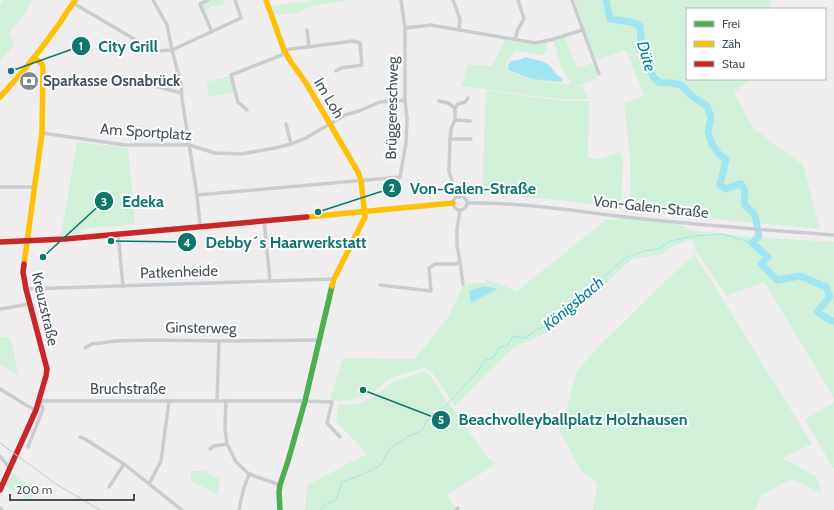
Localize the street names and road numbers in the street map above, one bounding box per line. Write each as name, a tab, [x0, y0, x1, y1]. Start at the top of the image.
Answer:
street label: Brüggereschweg	[382, 56, 402, 160]
street label: Im Loh	[310, 75, 348, 121]
street label: Am Sportplatz	[100, 120, 192, 144]
street label: Von-Galen-Straße	[592, 192, 710, 222]
street label: Patkenheide	[140, 262, 219, 282]
street label: Kreuzstraße	[28, 270, 62, 348]
street label: Ginsterweg	[165, 318, 237, 338]
street label: Bruchstraße	[90, 380, 166, 398]

